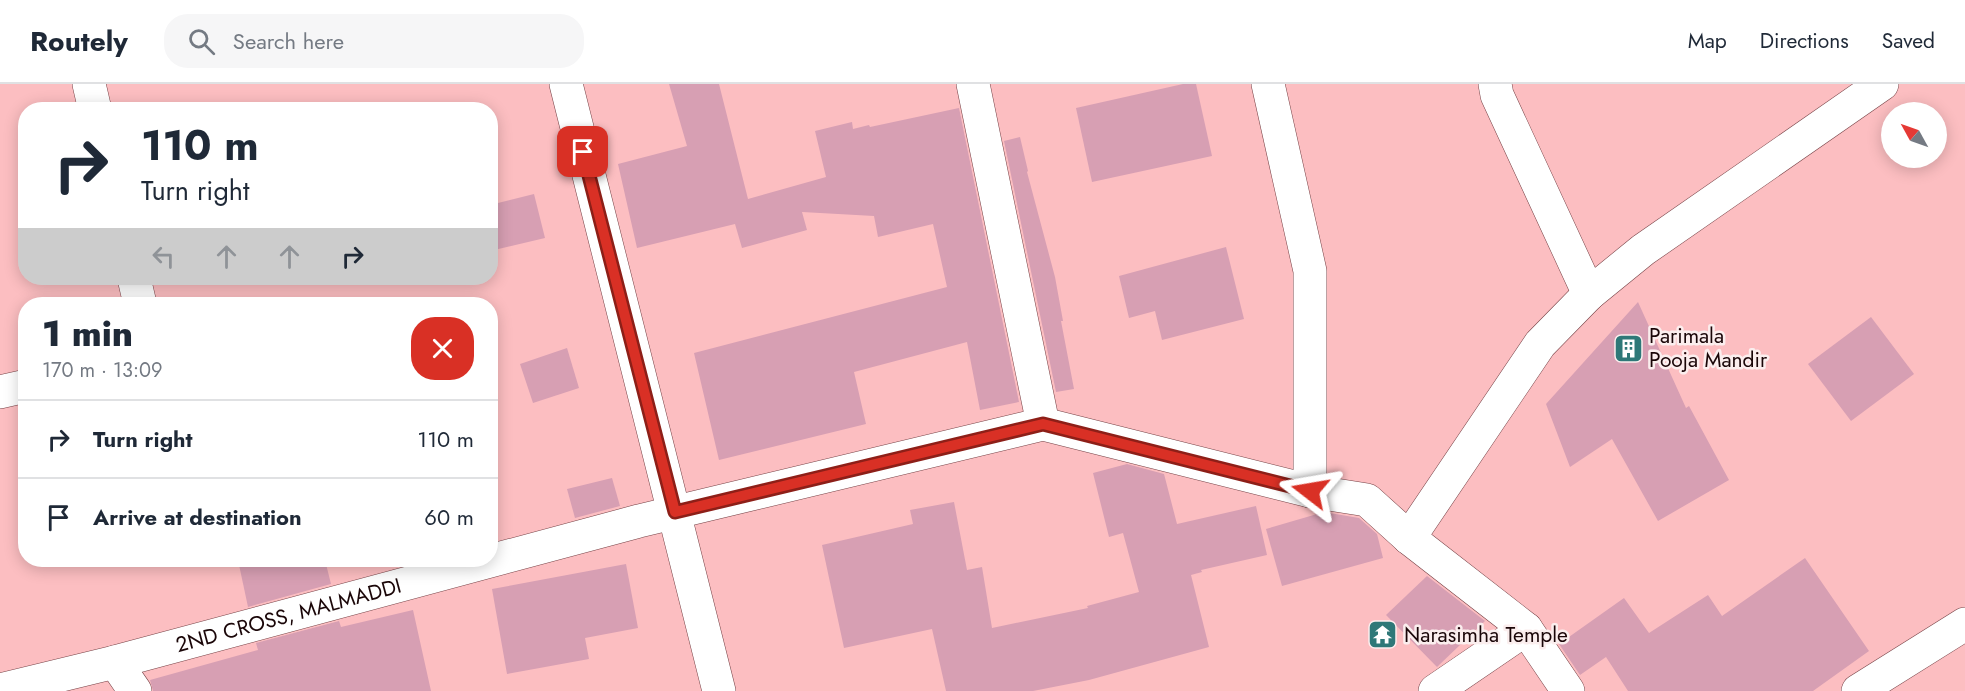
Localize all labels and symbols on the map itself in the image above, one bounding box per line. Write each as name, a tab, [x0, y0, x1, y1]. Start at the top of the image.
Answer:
north arrow	[1881, 102, 1947, 168]
pin	[557, 126, 608, 177]
place label: Parimala Pooja Mandir	[1649, 321, 1768, 375]
building icon: Parimala Pooja Mandir	[1612, 332, 1644, 364]
position arrow	[1278, 459, 1342, 523]
street label: 2ND CROSS, MALMADDI	[172, 571, 405, 660]
temple icon: Narasimha Temple	[1367, 619, 1399, 651]
place label: Narasimha Temple	[1404, 620, 1568, 650]

